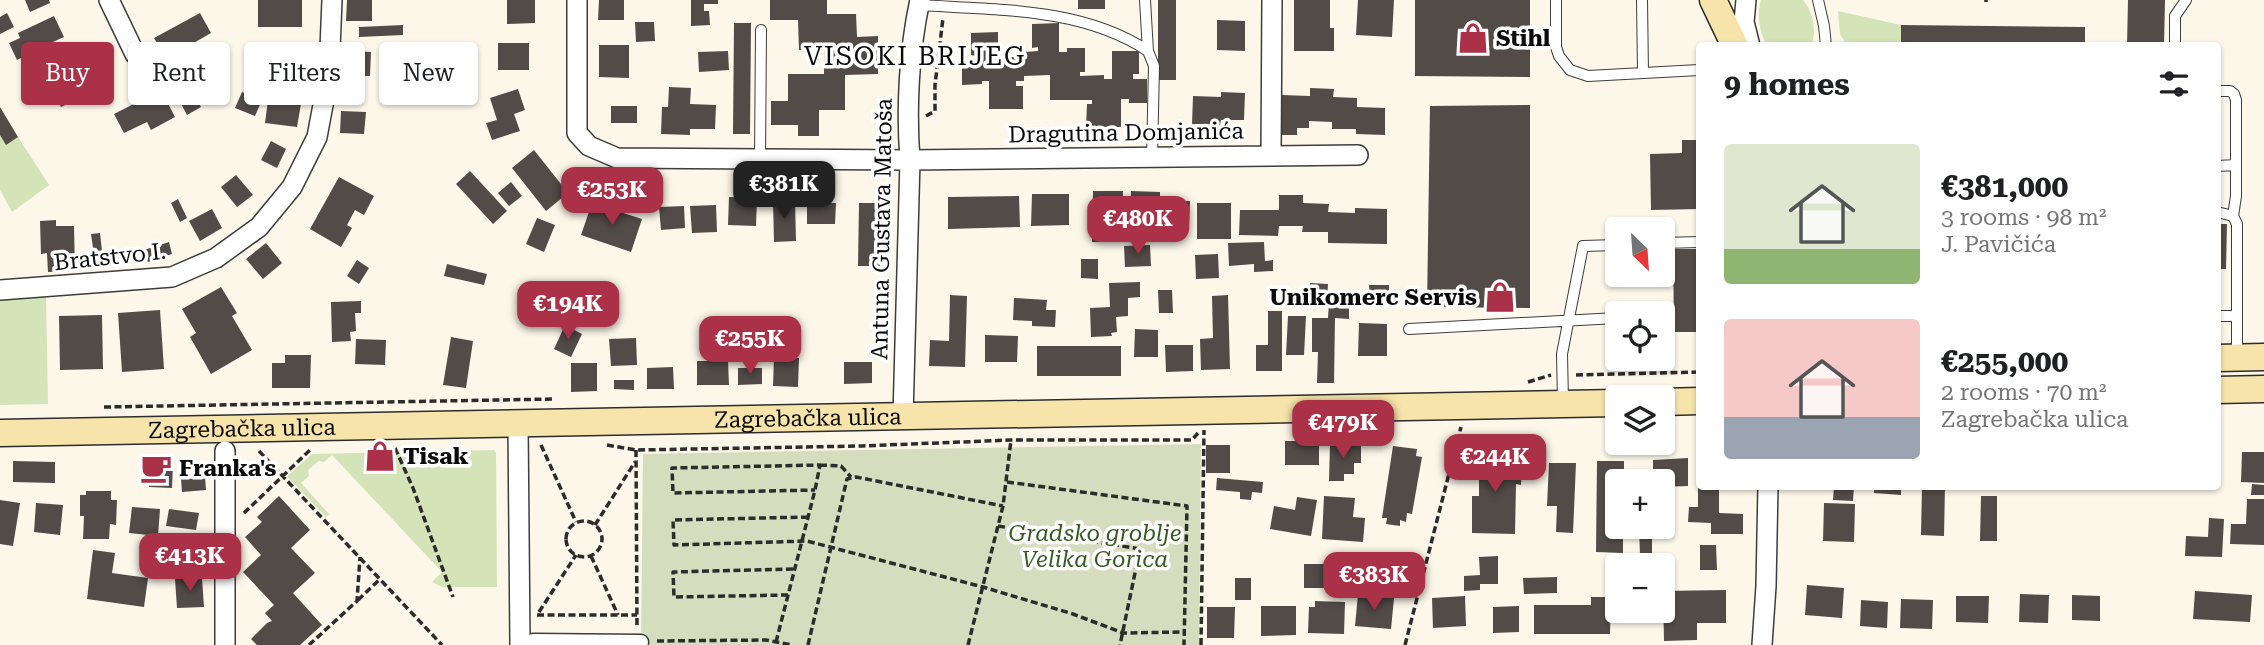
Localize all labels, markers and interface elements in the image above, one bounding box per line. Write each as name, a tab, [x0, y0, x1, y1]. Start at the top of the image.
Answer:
shop icon: Stihl	[1456, 21, 1490, 55]
place label: Stihl	[1496, 25, 1551, 52]
district label: VISOKI BRIJEG	[804, 41, 1026, 71]
chip: Buy	[21, 42, 114, 105]
chip: Rent	[128, 42, 230, 105]
chip: Filters	[244, 42, 365, 105]
chip: New	[379, 42, 478, 105]
icon: filters	[2155, 65, 2193, 103]
text: 9 homes	[1724, 67, 1850, 102]
street label: Antuna Gustava Matoša	[866, 97, 898, 360]
street label: Dragutina Domjanića	[1008, 117, 1245, 149]
pin: €381K	[735, 162, 833, 221]
pin: €253K	[563, 168, 661, 227]
text: €381,000	[1941, 169, 2068, 204]
text: €381K	[749, 170, 819, 197]
icon: home	[1780, 172, 1864, 256]
text: €253K	[577, 176, 647, 203]
pin: €480K	[1089, 196, 1187, 256]
text: 3 rooms · 98 m²	[1941, 204, 2107, 231]
text: €480K	[1103, 205, 1173, 232]
north arrow	[1605, 217, 1675, 287]
map controls	[1605, 217, 1675, 623]
text: J. Pavičića	[1941, 231, 2056, 258]
street label: Bratstvo I.	[53, 238, 167, 276]
shop icon: Unikomerc Servis	[1483, 280, 1517, 314]
pin: €194K	[519, 282, 617, 341]
place label: Unikomerc Servis	[1269, 284, 1477, 311]
text: €194K	[533, 290, 603, 317]
button: locate	[1605, 301, 1675, 371]
pin: €255K	[701, 316, 799, 376]
text: €255K	[715, 325, 785, 352]
text: €255,000	[1941, 344, 2068, 379]
icon: home	[1780, 347, 1864, 431]
text: 2 rooms · 70 m²	[1941, 379, 2107, 406]
button: layers	[1605, 385, 1675, 455]
pin: €479K	[1294, 400, 1392, 460]
street label: Zagrebačka ulica	[714, 403, 902, 433]
text: Zagrebačka ulica	[1941, 406, 2129, 433]
text: €479K	[1308, 409, 1378, 436]
street label: Zagrebačka ulica	[148, 413, 337, 444]
pin: €244K	[1446, 434, 1544, 494]
shop icon: Tisak	[363, 439, 397, 473]
place label: Tisak	[403, 443, 469, 470]
text: €244K	[1460, 443, 1530, 470]
cafe icon: Franka's	[139, 451, 173, 485]
place label: Franka's	[179, 455, 277, 482]
button: +	[1605, 469, 1675, 539]
park label: Gradsko groblje Velika Gorica	[1009, 520, 1181, 573]
pin: €413K	[141, 534, 239, 593]
text: €413K	[155, 542, 225, 569]
pin: €383K	[1325, 552, 1423, 612]
button: −	[1605, 553, 1675, 623]
text: €383K	[1339, 561, 1409, 588]

